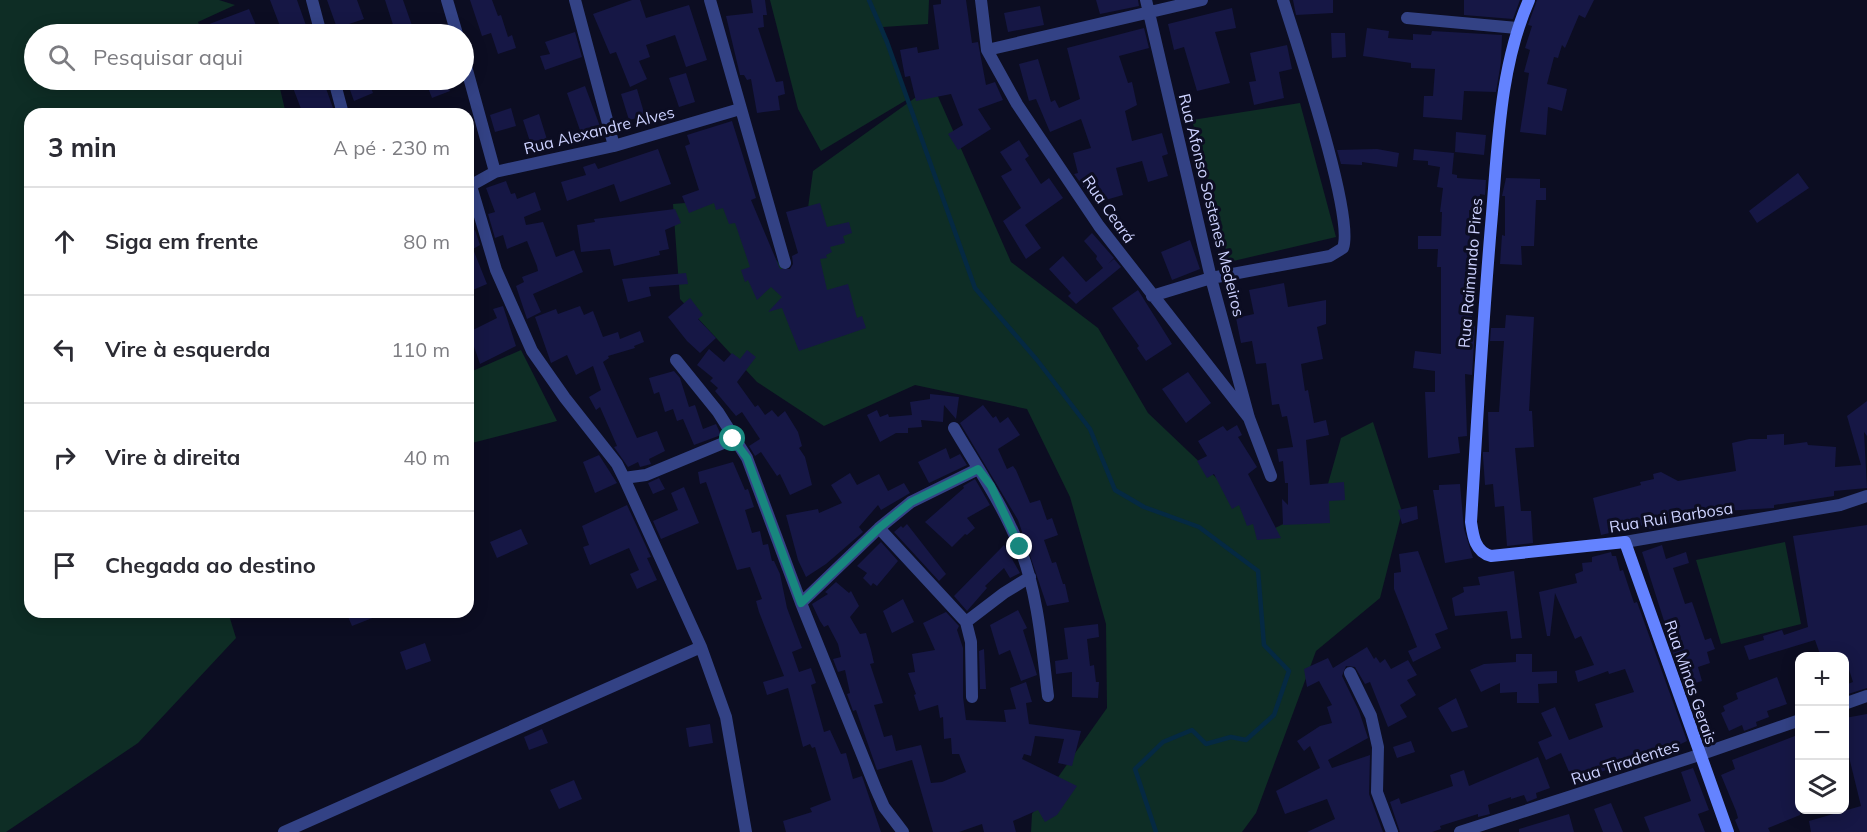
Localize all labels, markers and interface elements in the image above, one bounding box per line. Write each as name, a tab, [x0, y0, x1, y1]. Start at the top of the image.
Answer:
search box	[24, 24, 474, 90]
icon: search	[45, 41, 78, 74]
text: Pesquisar aqui	[93, 43, 243, 71]
street label: Rua Afonso Sostenes Medeiros	[1175, 91, 1249, 319]
street label: Rua Alexandre Alves	[522, 102, 676, 158]
text: 3 min	[48, 131, 117, 164]
text: A pé · 230 m	[333, 135, 450, 160]
street label: Rua Ceará	[1078, 171, 1140, 247]
street label: Rua Raimundo Pires	[1453, 197, 1487, 349]
icon: ahead	[48, 225, 81, 258]
text: Siga em frente	[105, 227, 258, 255]
text: 80 m	[403, 229, 450, 254]
icon: left	[48, 333, 81, 366]
text: Vire à esquerda	[105, 335, 270, 363]
text: 110 m	[391, 337, 450, 362]
route start	[719, 425, 745, 451]
icon: right	[48, 441, 81, 474]
text: Vire à direita	[105, 443, 240, 471]
text: 40 m	[403, 445, 450, 470]
street label: Rua Rui Barbosa	[1608, 497, 1734, 537]
route end	[1006, 533, 1032, 559]
icon: arrive	[48, 549, 81, 582]
text: Chegada ao destino	[105, 551, 316, 579]
street label: Rua Minas Gerais	[1660, 617, 1722, 747]
map controls	[1795, 652, 1849, 814]
button: +	[1795, 652, 1849, 706]
button: −	[1795, 706, 1849, 760]
street label: Rua Tiradentes	[1568, 735, 1682, 789]
button: layers	[1795, 760, 1849, 814]

